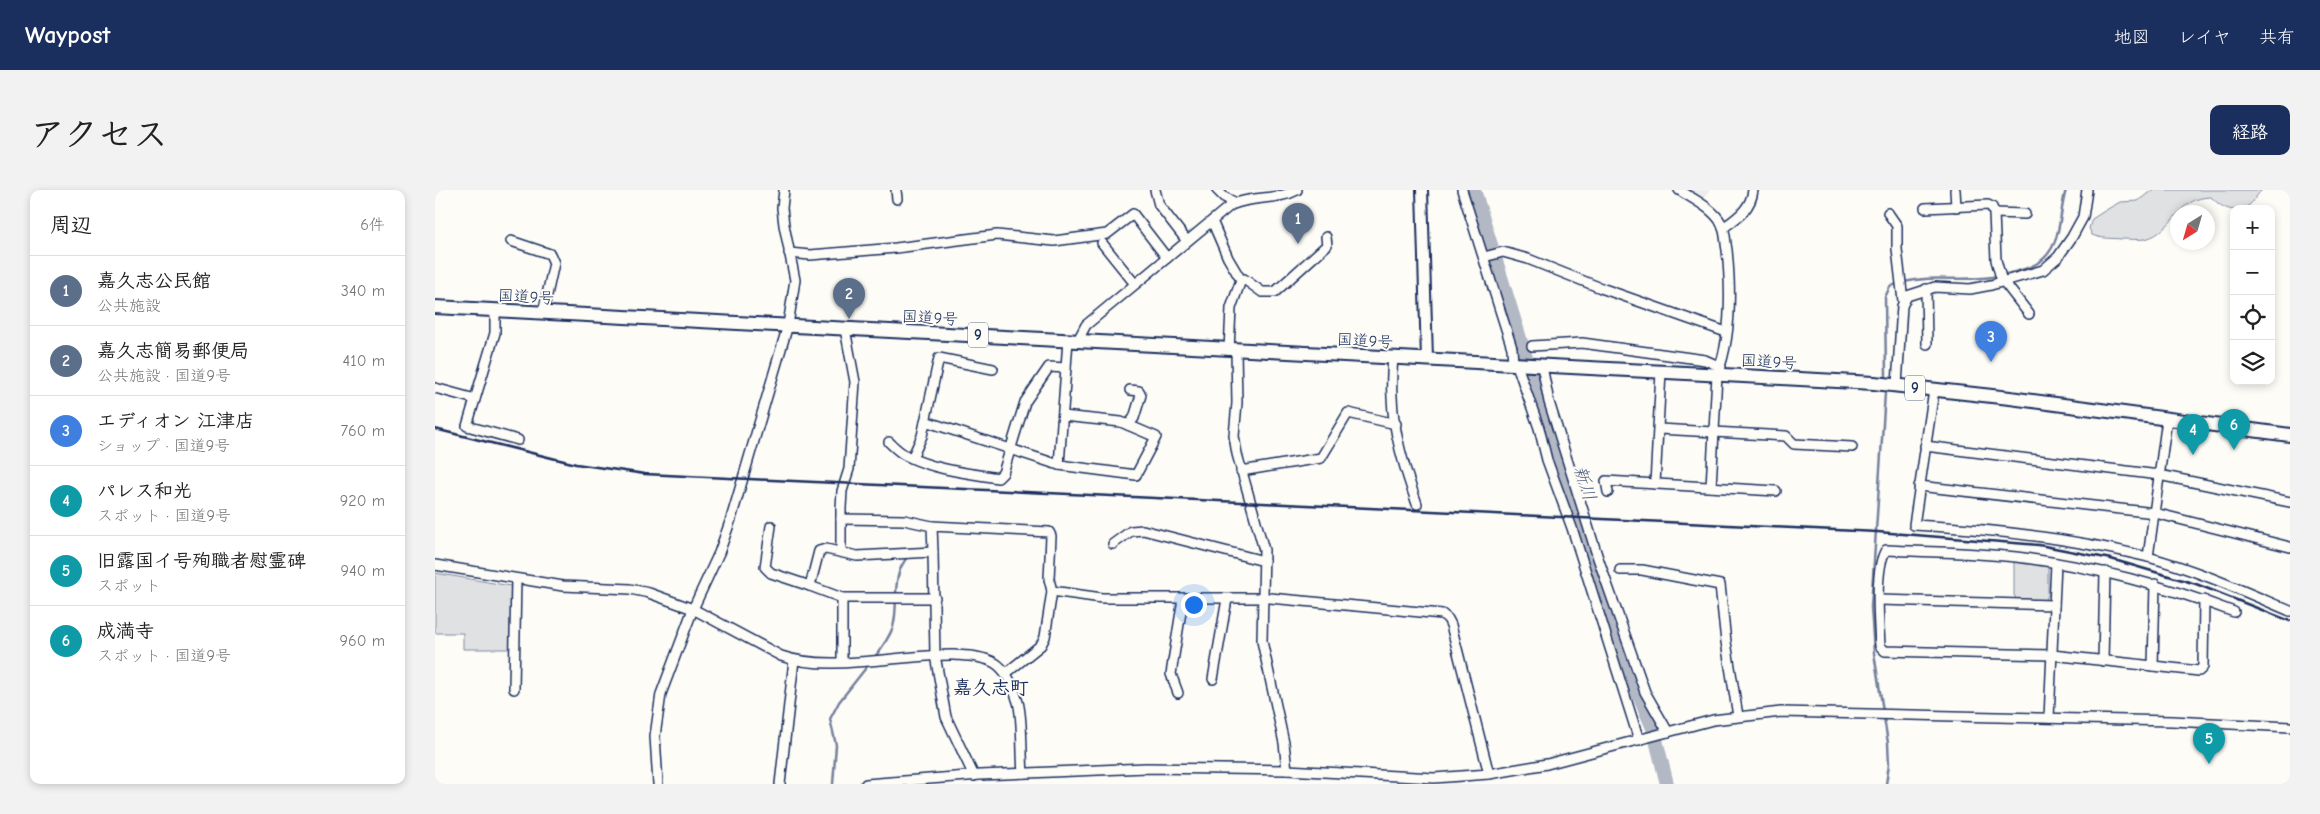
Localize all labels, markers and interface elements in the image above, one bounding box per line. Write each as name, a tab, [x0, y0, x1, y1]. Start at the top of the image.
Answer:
text: Waypost	[25, 21, 110, 49]
text: 地図	[2114, 27, 2150, 48]
text: レイヤ	[2178, 27, 2231, 48]
text: 共有	[2259, 27, 2295, 48]
button: 経路	[2210, 105, 2290, 155]
text: アクセス	[30, 114, 168, 155]
pin: 1	[1282, 203, 1314, 244]
north arrow	[2170, 205, 2215, 250]
map controls	[2230, 205, 2275, 385]
button: +	[2230, 205, 2275, 250]
text: 周辺	[50, 213, 92, 237]
text: 6件	[360, 216, 385, 234]
button: −	[2230, 250, 2275, 295]
text: 嘉久志公民館	[97, 270, 211, 292]
pin: 2	[833, 278, 865, 319]
text: 1	[63, 282, 69, 300]
text: 340 m	[341, 282, 385, 300]
street label: 国道9号	[497, 287, 555, 307]
button: locate	[2230, 295, 2275, 340]
text: 公共施設	[97, 297, 161, 315]
street label: 国道9号	[901, 308, 959, 328]
pin: 3	[1975, 321, 2007, 362]
road number: 9	[968, 322, 988, 348]
street label: 国道9号	[1336, 331, 1394, 351]
text: 嘉久志簡易郵便局	[97, 340, 249, 362]
button: layers	[2230, 340, 2275, 385]
text: 2	[62, 352, 70, 370]
text: 410 m	[343, 352, 385, 370]
street label: 国道9号	[1740, 352, 1798, 372]
text: 公共施設 · 国道9号	[97, 367, 231, 385]
road number: 9	[1905, 376, 1925, 400]
pin: 6	[2218, 409, 2250, 450]
text: エディオン 江津店	[97, 410, 254, 432]
pin: 4	[2177, 414, 2209, 455]
text: 3	[62, 422, 70, 440]
text: 760 m	[341, 422, 385, 440]
text: ショップ · 国道9号	[97, 437, 230, 455]
water label: 新川	[1569, 463, 1600, 504]
text: パレス和光	[97, 480, 192, 502]
text: 4	[62, 492, 70, 510]
text: 920 m	[340, 492, 385, 510]
text: スポット · 国道9号	[97, 507, 231, 525]
text: 旧露国イ号殉職者慰霊碑	[97, 550, 306, 572]
text: 5	[62, 562, 70, 580]
text: 940 m	[340, 562, 385, 580]
text: スポット	[97, 577, 161, 595]
your location	[1181, 592, 1207, 618]
text: 成満寺	[97, 620, 154, 642]
text: 6	[62, 632, 70, 650]
text: 960 m	[340, 632, 385, 650]
text: スポット · 国道9号	[97, 647, 231, 665]
district label: 嘉久志町	[953, 677, 1029, 699]
pin: 5	[2193, 723, 2225, 764]

